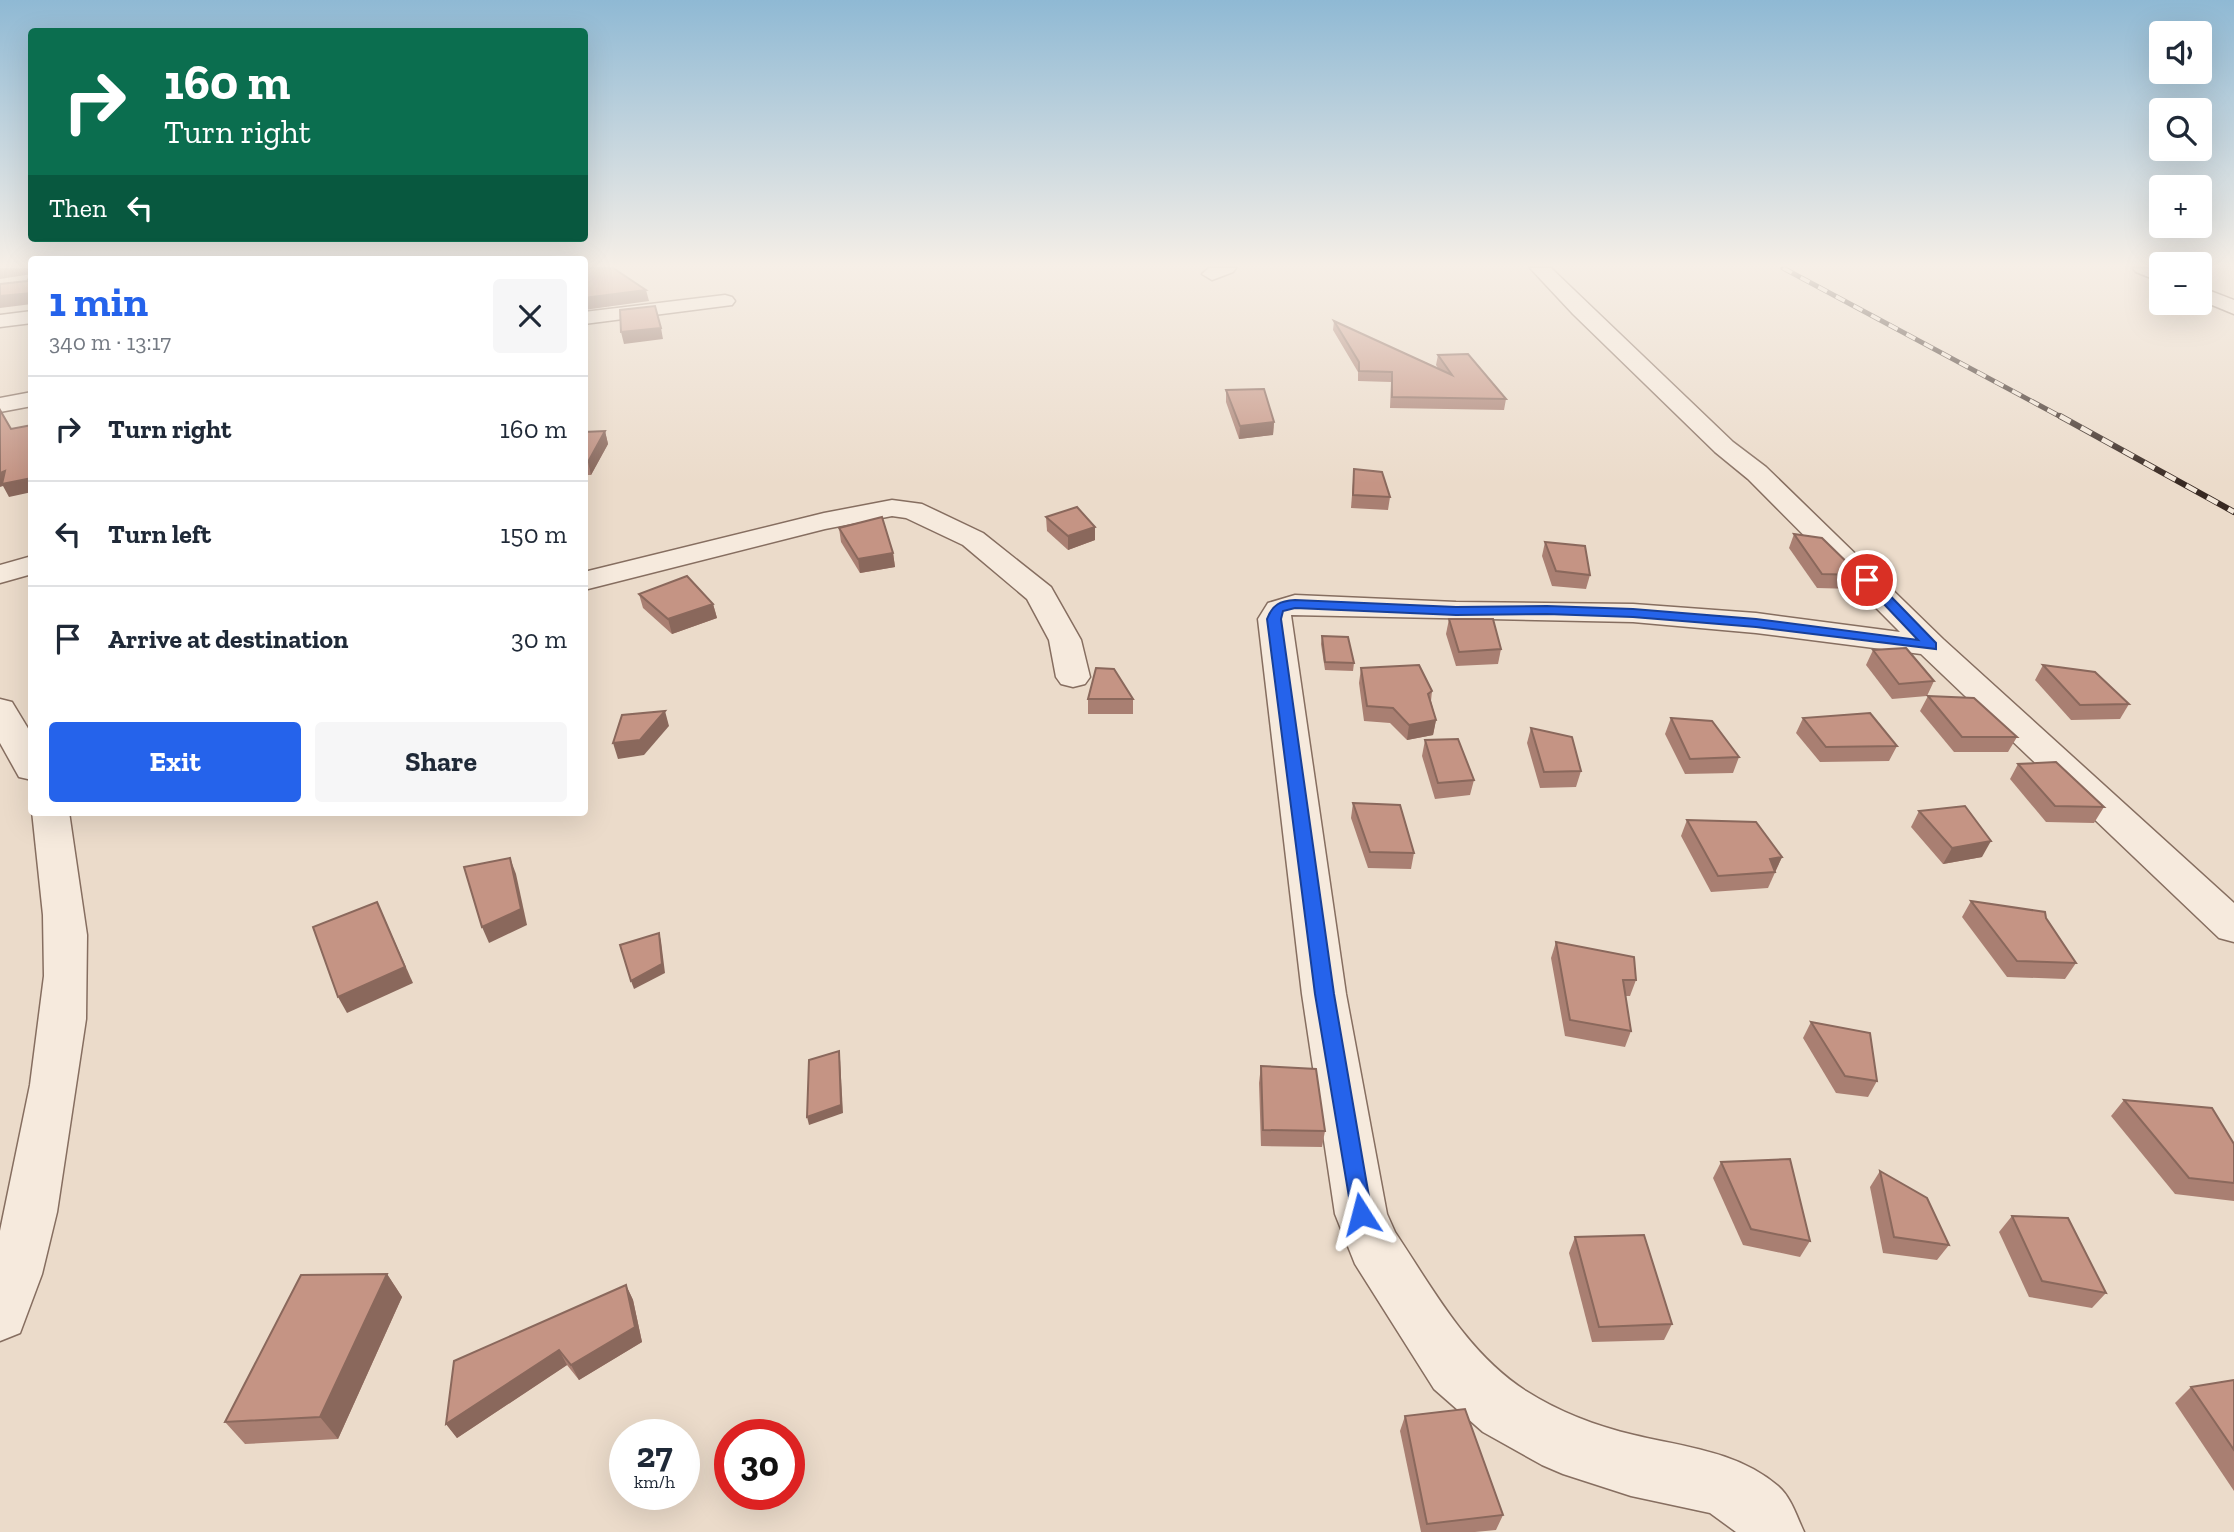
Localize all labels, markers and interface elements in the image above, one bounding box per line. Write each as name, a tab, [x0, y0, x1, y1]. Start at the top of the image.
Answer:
map controls	[2149, 21, 2212, 315]
button: sound	[2149, 21, 2212, 84]
text: 160 m	[164, 53, 290, 112]
icon: right	[49, 56, 140, 147]
button: search	[2149, 98, 2212, 161]
text: Turn right	[164, 113, 311, 151]
button: +	[2149, 175, 2212, 238]
icon: left	[121, 189, 159, 227]
text: Then	[49, 192, 107, 224]
button: −	[2149, 252, 2212, 315]
text: 1 min	[49, 276, 148, 327]
button: close	[493, 279, 567, 353]
text: 340 m · 13:17	[49, 328, 171, 356]
icon: right	[49, 410, 87, 448]
text: Turn right	[108, 413, 231, 445]
text: 160 m	[500, 413, 567, 445]
icon: left	[49, 515, 87, 553]
text: Turn left	[108, 518, 211, 550]
text: 150 m	[500, 518, 567, 550]
pin	[1837, 550, 1897, 610]
icon: arrive	[1848, 561, 1886, 599]
icon: arrive	[49, 620, 87, 658]
text: Arrive at destination	[108, 623, 348, 655]
text: 30 m	[511, 623, 567, 655]
button: Exit	[49, 722, 301, 802]
button: Share	[315, 722, 567, 802]
position arrow	[1324, 1177, 1398, 1251]
speed limit sign: 30	[714, 1419, 805, 1510]
text: 27	[636, 1434, 673, 1476]
text: km/h	[634, 1471, 675, 1493]

